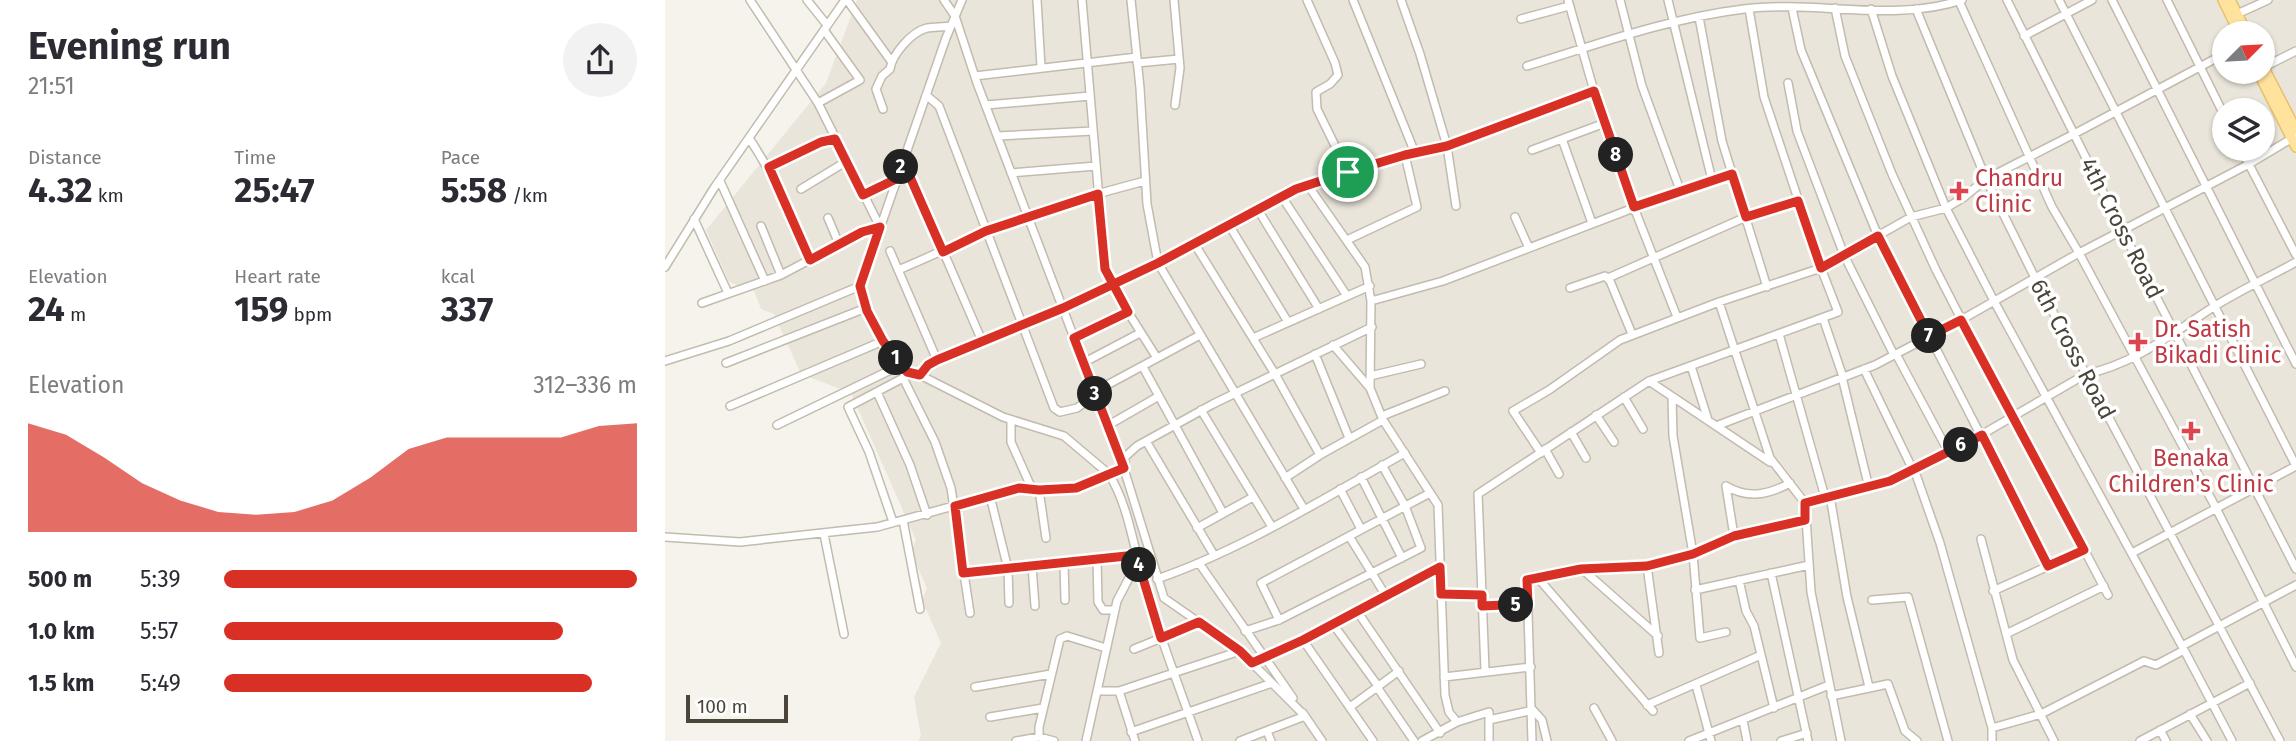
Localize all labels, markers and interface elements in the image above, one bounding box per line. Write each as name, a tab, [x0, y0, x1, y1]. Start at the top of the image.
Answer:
north arrow	[2212, 21, 2275, 84]
map controls	[2212, 21, 2275, 161]
text: Evening run	[28, 23, 231, 69]
button: share	[563, 23, 637, 97]
text: 21:51	[28, 72, 75, 100]
button: layers	[2212, 98, 2275, 161]
pin: 8	[1599, 138, 1633, 172]
pin	[1318, 142, 1378, 202]
text: 8	[1610, 143, 1621, 166]
text: Distance	[28, 146, 102, 169]
text: Time	[234, 146, 276, 169]
text: Pace	[441, 146, 480, 169]
pin: 2	[883, 150, 919, 184]
icon: arrive	[1329, 153, 1367, 191]
street label: 4th Cross Road	[2074, 153, 2170, 303]
text: 2	[896, 155, 905, 178]
place label: Chandru Clinic	[1975, 164, 2063, 218]
text: 4.32	[28, 169, 93, 211]
text: 25:47	[234, 169, 315, 211]
text: 5:58	[441, 169, 507, 211]
marker: Chandru Clinic	[1949, 181, 1969, 201]
text: km	[93, 184, 124, 207]
text: /km	[507, 184, 548, 207]
text: Elevation	[28, 265, 108, 288]
text: Heart rate	[234, 265, 321, 288]
text: kcal	[441, 265, 475, 288]
street label: 6th Cross Road	[2024, 274, 2122, 424]
text: 24	[28, 288, 65, 330]
text: 159	[234, 288, 288, 330]
text: 337	[441, 288, 493, 330]
text: m	[65, 303, 86, 326]
text: bpm	[288, 303, 332, 326]
place label: Dr. Satish Bikadi Clinic	[2154, 315, 2282, 369]
pin: 7	[1911, 318, 1947, 354]
text: 7	[1924, 324, 1933, 347]
marker: Dr. Satish Bikadi Clinic	[2128, 332, 2148, 352]
pin: 1	[879, 340, 913, 376]
text: 1	[891, 346, 900, 369]
text: Elevation	[28, 371, 124, 399]
text: 312–336 m	[533, 371, 637, 399]
pin: 3	[1077, 376, 1113, 412]
text: 3	[1090, 382, 1099, 405]
marker: Benaka Children's Clinic	[2181, 421, 2201, 441]
pin: 6	[1943, 428, 1979, 462]
text: 6	[1955, 433, 1966, 456]
place label: Benaka Children's Clinic	[2108, 444, 2274, 498]
pin: 4	[1121, 548, 1156, 582]
text: 4	[1133, 553, 1144, 576]
text: 500 m	[28, 565, 92, 593]
text: 5:39	[140, 565, 181, 593]
pin: 5	[1499, 588, 1533, 622]
text: 5	[1510, 593, 1521, 616]
text: 1.0 km	[28, 617, 95, 645]
text: 5:57	[140, 617, 178, 645]
text: 1.5 km	[28, 669, 94, 697]
text: 5:49	[140, 669, 181, 697]
scale bar	[686, 692, 787, 724]
text: 100 m	[697, 695, 748, 718]

